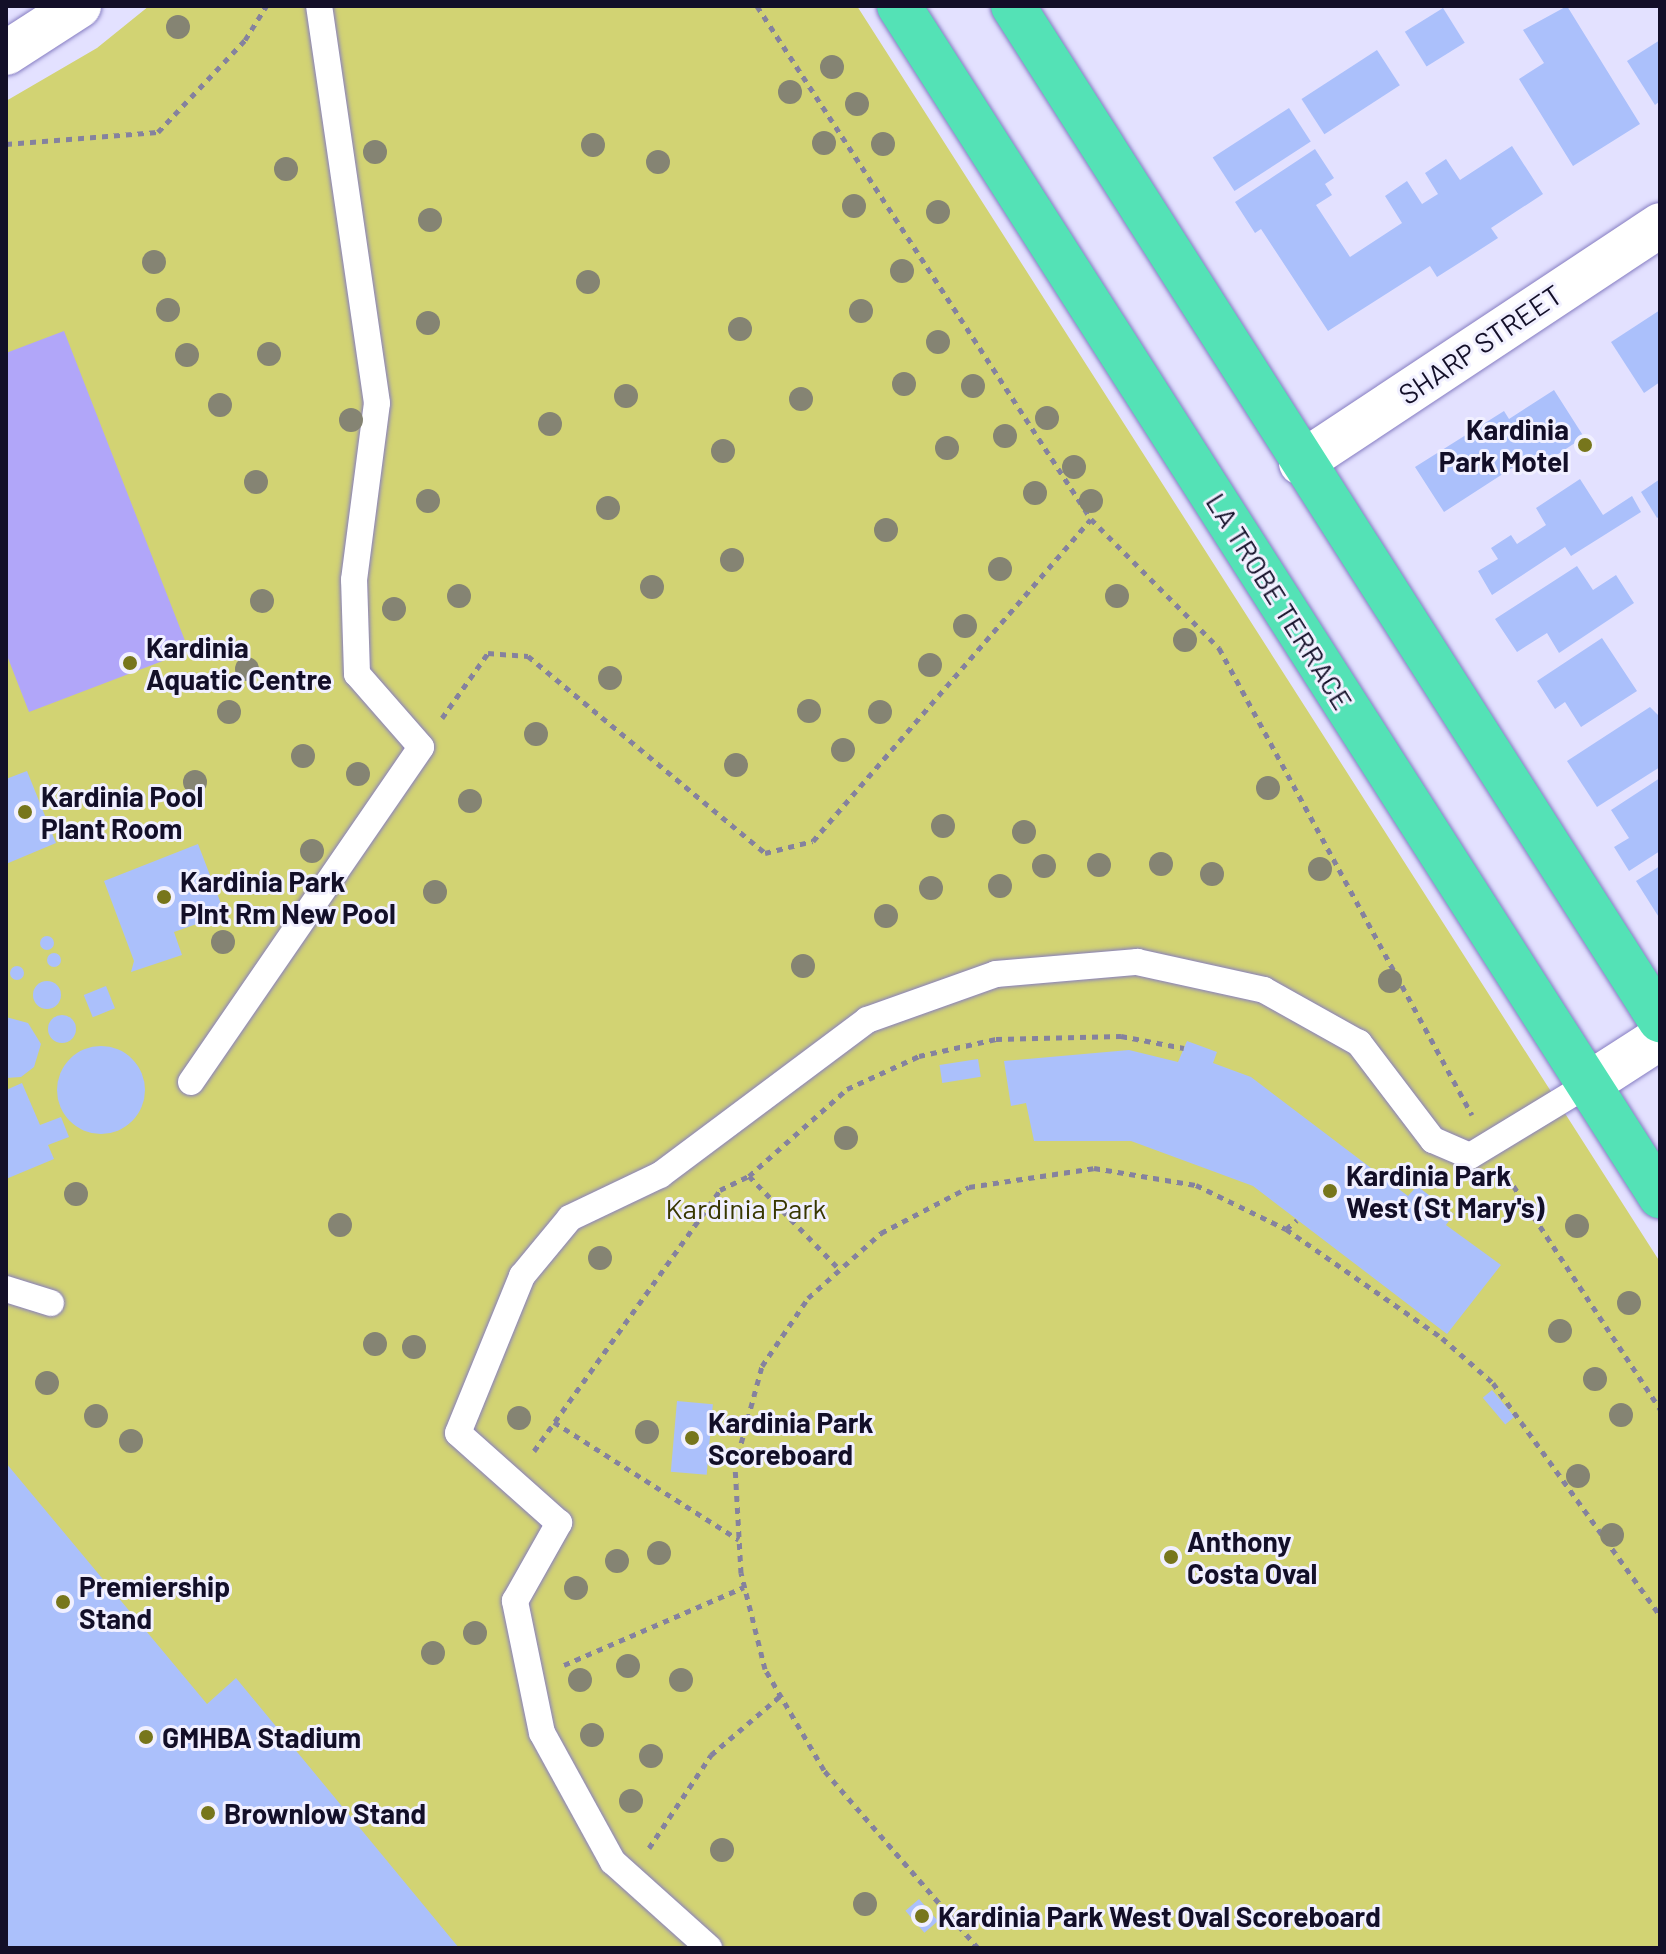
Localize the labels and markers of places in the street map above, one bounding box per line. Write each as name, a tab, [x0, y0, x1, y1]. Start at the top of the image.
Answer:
place label: Kardinia Park Motel	[1439, 412, 1569, 478]
marker: Kardinia Park Motel	[1576, 436, 1594, 454]
place label: Kardinia Aquatic Centre	[146, 630, 332, 696]
marker: Kardinia Aquatic Centre	[121, 654, 139, 672]
place label: Kardinia Pool Plant Room	[41, 779, 203, 845]
marker: Kardinia Pool Plant Room	[16, 803, 34, 821]
place label: Kardinia Park Plnt Rm New Pool	[180, 864, 396, 930]
marker: Kardinia Park Plnt Rm New Pool	[155, 888, 173, 906]
place label: Kardinia Park West (St Mary's)	[1346, 1158, 1545, 1224]
marker: Kardinia Park West (St Mary's)	[1321, 1182, 1339, 1200]
place label: Kardinia Park Scoreboard	[708, 1405, 873, 1471]
marker: Kardinia Park Scoreboard	[683, 1429, 701, 1447]
place label: Anthony Costa Oval	[1187, 1524, 1317, 1590]
marker: Anthony Costa Oval	[1162, 1548, 1180, 1566]
place label: Premiership Stand	[79, 1569, 230, 1635]
marker: Premiership Stand	[54, 1593, 72, 1611]
place label: GMHBA Stadium	[162, 1720, 361, 1754]
marker: GMHBA Stadium	[137, 1728, 155, 1746]
place label: Brownlow Stand	[224, 1796, 426, 1830]
marker: Brownlow Stand	[199, 1804, 217, 1822]
place label: Kardinia Park West Oval Scoreboard	[938, 1899, 1381, 1933]
marker: Kardinia Park West Oval Scoreboard	[913, 1907, 931, 1925]

